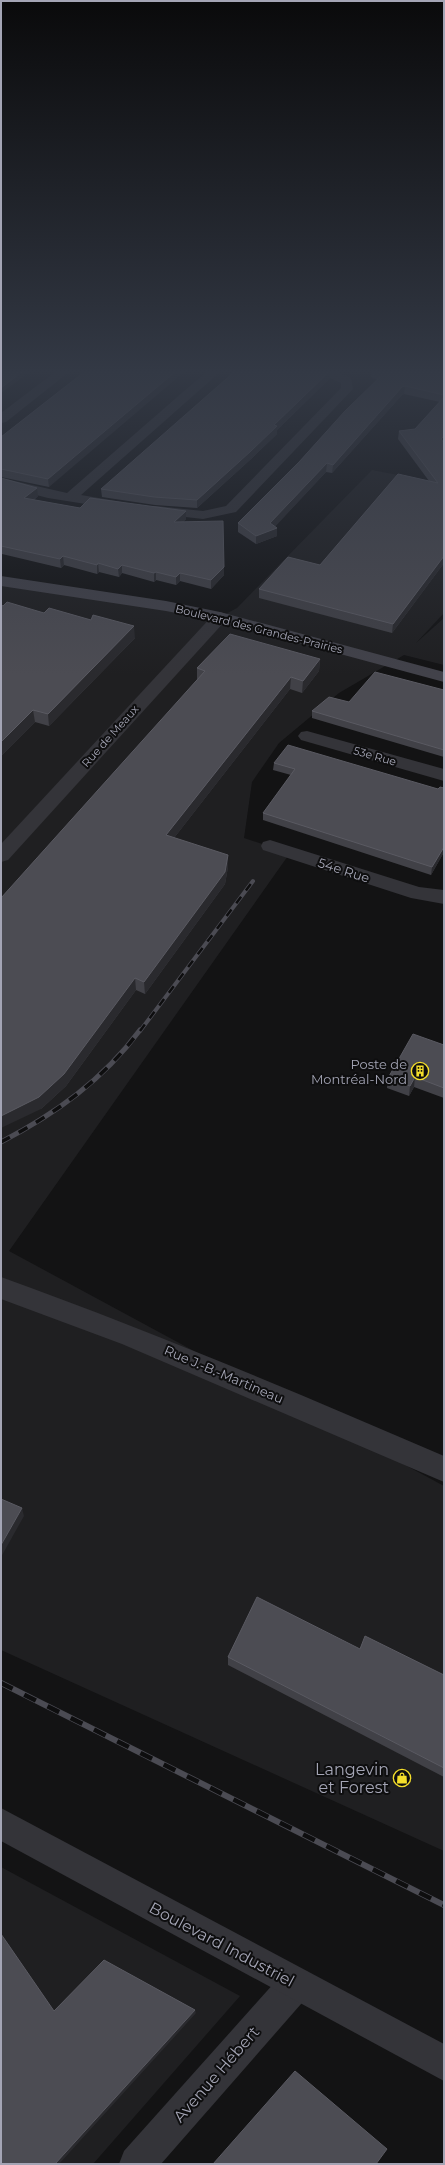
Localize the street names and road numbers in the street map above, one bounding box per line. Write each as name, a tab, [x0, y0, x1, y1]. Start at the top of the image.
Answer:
street label: Boulevard des Grandes-Prairies	[174, 601, 345, 657]
street label: Rue de Meaux	[78, 702, 142, 770]
street label: 53e Rue	[352, 743, 398, 769]
street label: 54e Rue	[316, 854, 372, 886]
street label: Rue J.-B.-Martineau	[162, 1342, 286, 1406]
street label: Boulevard Industriel	[146, 1898, 298, 1991]
street label: Avenue Hébert	[170, 2022, 264, 2126]

